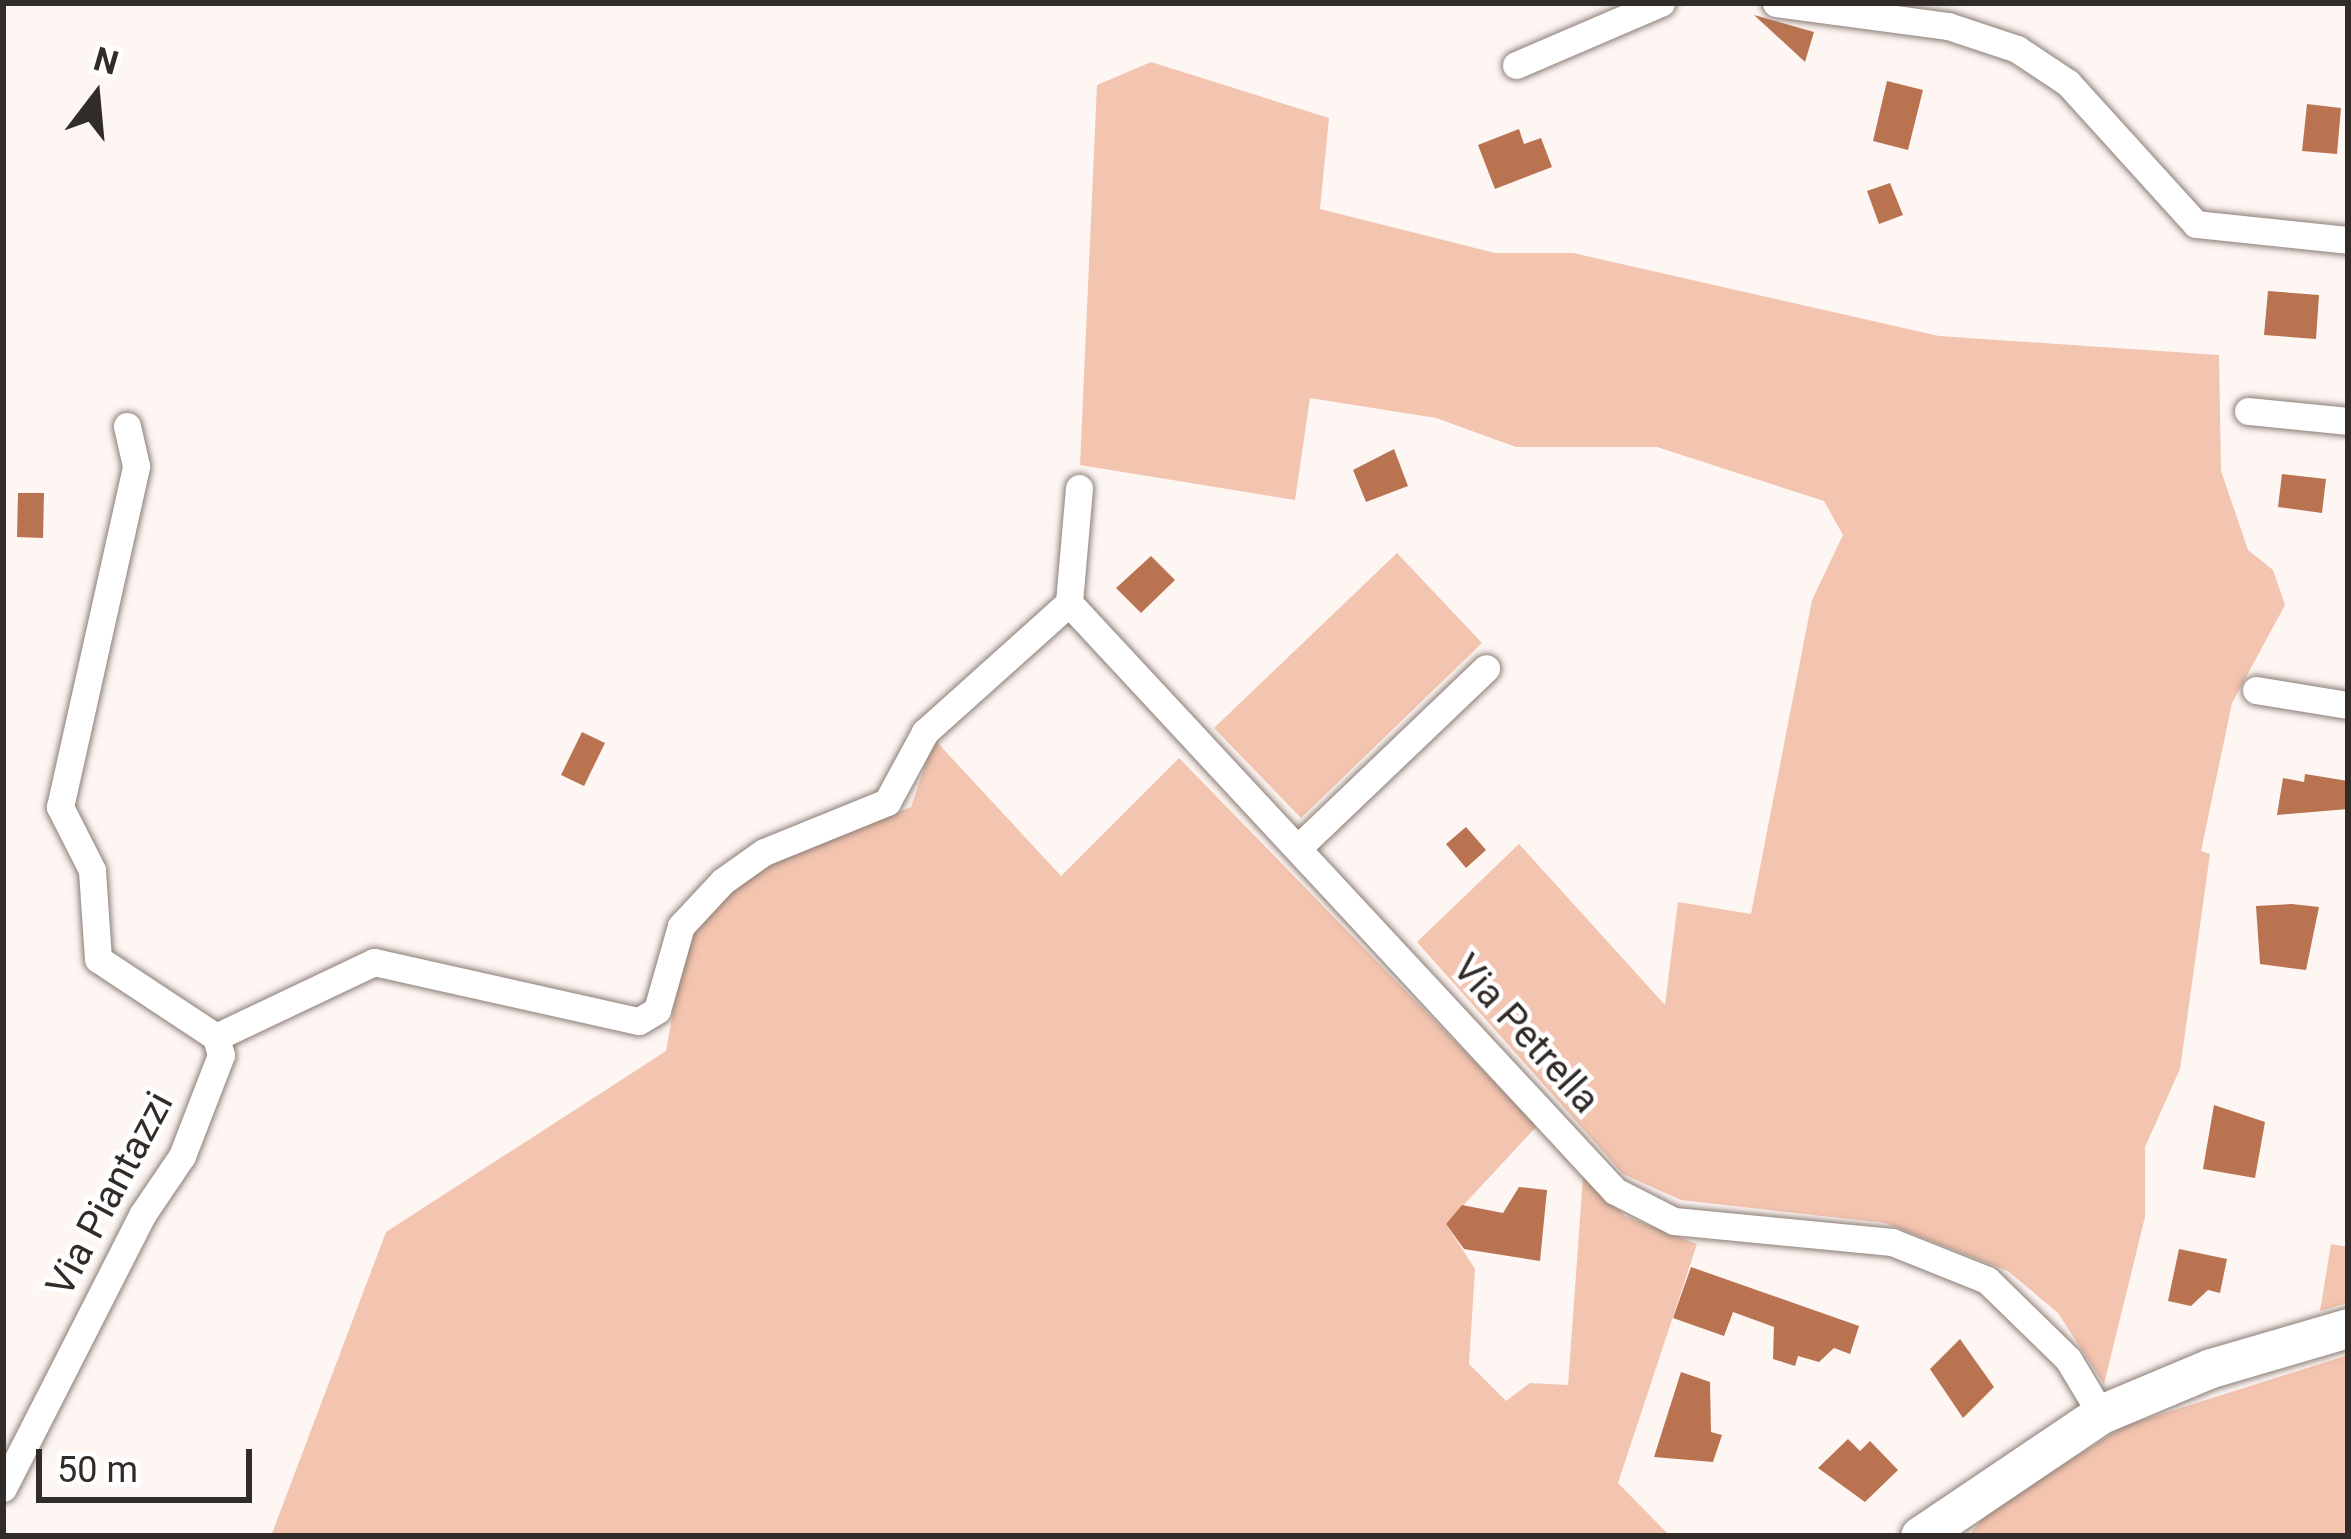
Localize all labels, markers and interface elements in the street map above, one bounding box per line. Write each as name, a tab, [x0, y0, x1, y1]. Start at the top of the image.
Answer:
north arrow	[36, 36, 156, 156]
text: N	[89, 39, 123, 83]
street label: Via Petrella	[1443, 945, 1609, 1123]
street label: Via Piantazzi	[37, 1084, 183, 1304]
scale bar	[42, 1425, 258, 1499]
text: 50 m	[57, 1449, 138, 1491]

